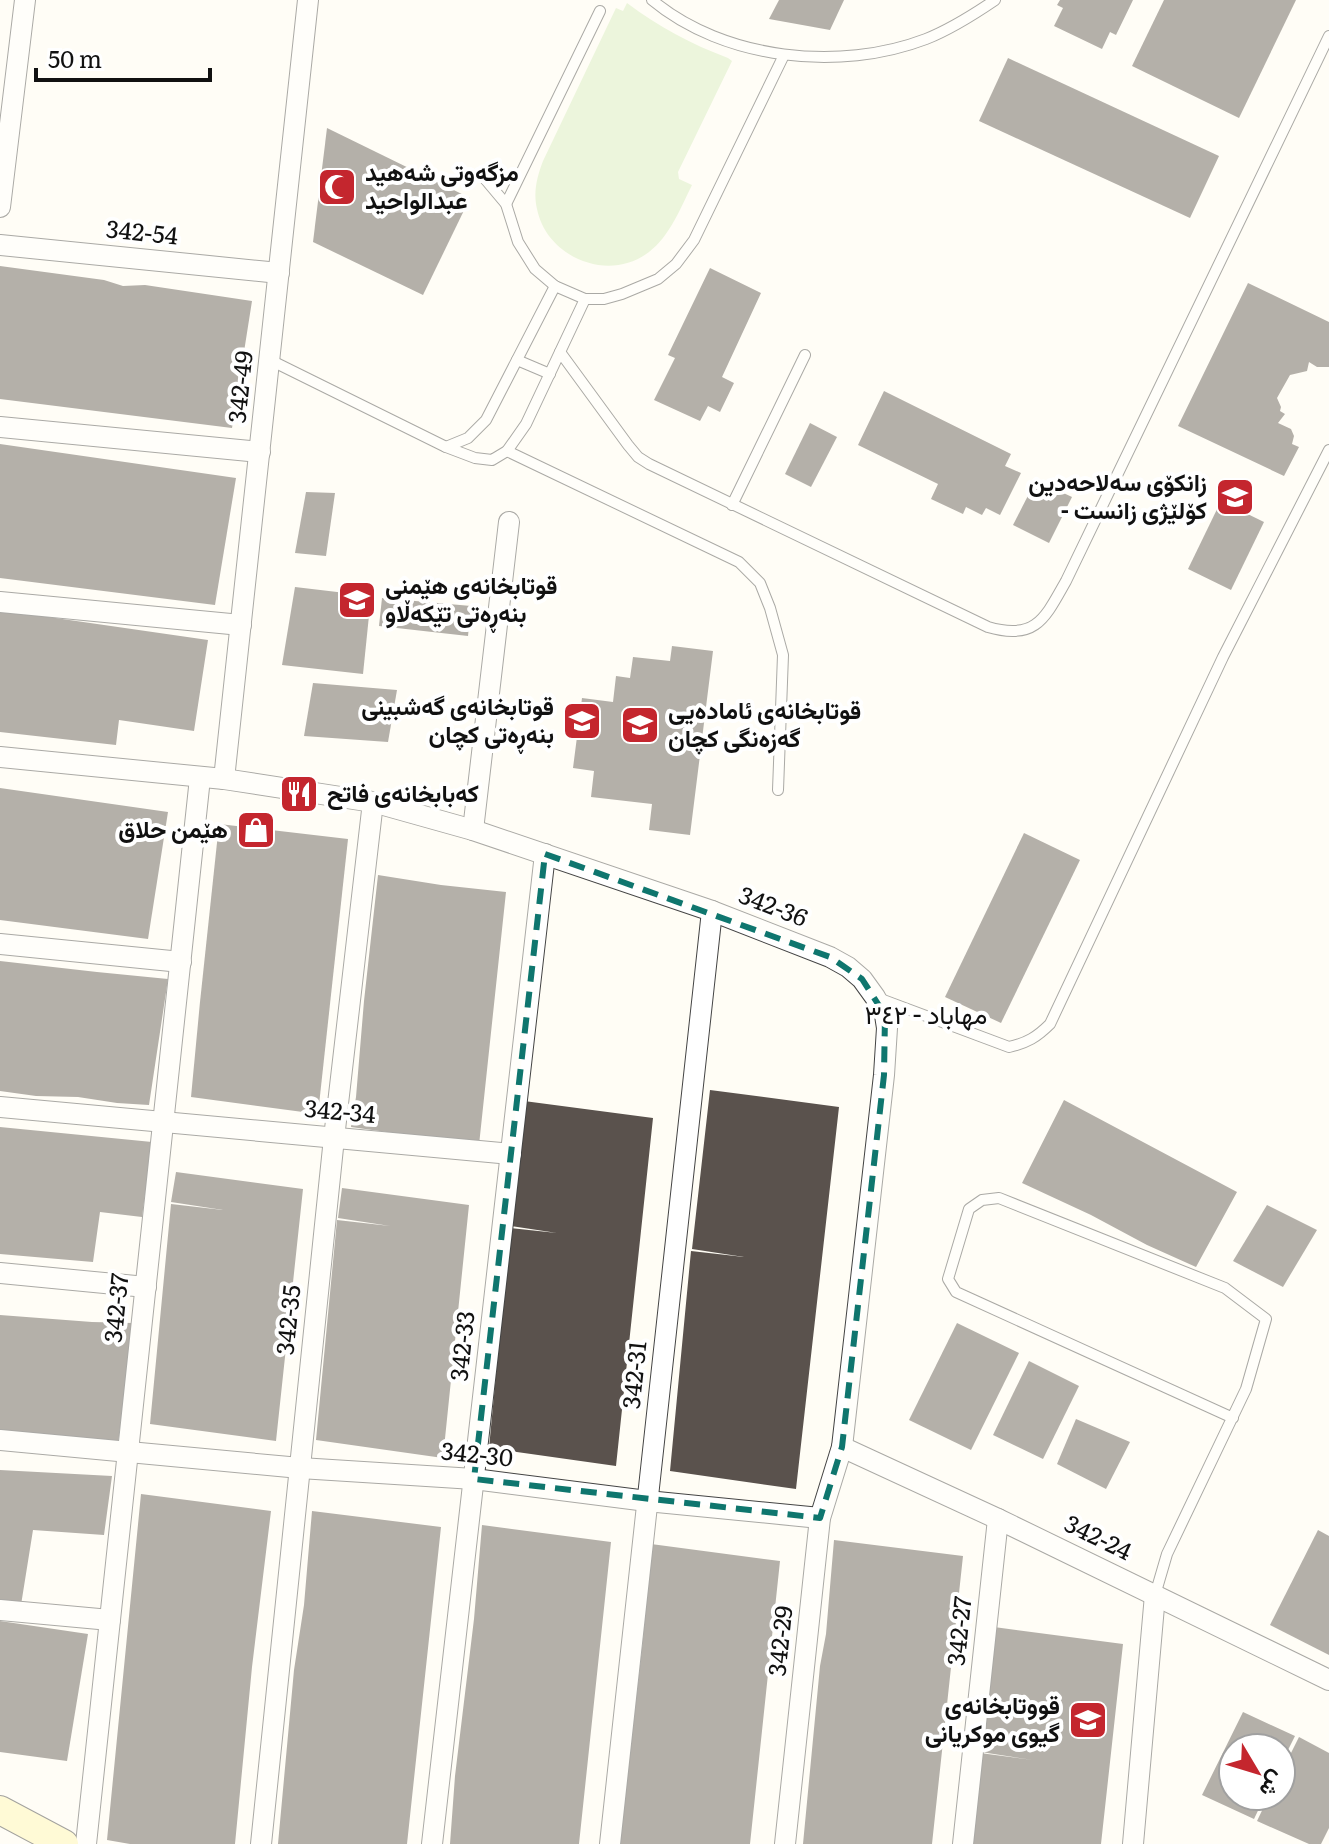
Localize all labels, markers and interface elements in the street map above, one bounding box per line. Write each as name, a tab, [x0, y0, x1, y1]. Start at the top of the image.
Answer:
scale bar	[36, 32, 210, 82]
text: 50 m	[48, 40, 102, 75]
place label: مزگه‌وتی شه‌هید عبدالواحید	[365, 153, 519, 216]
mosque icon: مزگه‌وتی شه‌هید عبدالواحید	[316, 166, 358, 208]
street label: 342-54	[105, 209, 180, 252]
street label: 342-49	[217, 349, 260, 425]
place label: زانکۆی سەلاحەدین - کۆلێژی زانست	[1028, 463, 1207, 526]
school or university icon: زانکۆی سەلاحەدین - کۆلێژی زانست	[1214, 476, 1256, 518]
place label: قوتابخانەی هێمنی بنەڕەتی تێکەڵاو	[385, 566, 557, 633]
school or university icon: قوتابخانەی هێمنی بنەڕەتی تێکەڵاو	[336, 579, 378, 621]
place label: قوتابخانەی گەشبینی بنەڕەتی کچان	[361, 687, 554, 754]
place label: قوتابخانەی ئامادەیی گەزەنگی کچان	[668, 691, 861, 755]
school or university icon: قوتابخانەی گەشبینی بنەڕەتی کچان	[561, 700, 603, 742]
school or university icon: قوتابخانەی ئامادەیی گەزەنگی کچان	[619, 704, 661, 746]
restaurant icon: كەبابخانەی فاتح	[278, 773, 320, 815]
place label: كەبابخانەی فاتح	[327, 774, 479, 811]
shop icon: هێمن حلاق	[235, 809, 277, 851]
place label: هێمن حلاق	[118, 810, 228, 845]
street label: 342-36	[734, 876, 814, 934]
district label: مهاباد - ٣٤٢	[865, 993, 987, 1032]
street label: 342-34	[303, 1089, 377, 1130]
street label: 342-37	[93, 1271, 136, 1344]
street label: 342-35	[265, 1283, 308, 1357]
street label: 342-33	[439, 1309, 482, 1383]
street label: 342-31	[612, 1339, 654, 1410]
street label: 342-30	[440, 1431, 515, 1474]
street label: 342-24	[1059, 1504, 1139, 1567]
street label: 342-27	[936, 1594, 979, 1667]
street label: 342-29	[757, 1604, 800, 1678]
place label: قووتابخانەی گيوی موكريانی	[925, 1686, 1060, 1749]
school or university icon: قووتابخانەی گيوی موكريانی	[1067, 1699, 1109, 1741]
north arrow	[1217, 1732, 1297, 1812]
text: ش	[1253, 1765, 1295, 1806]

